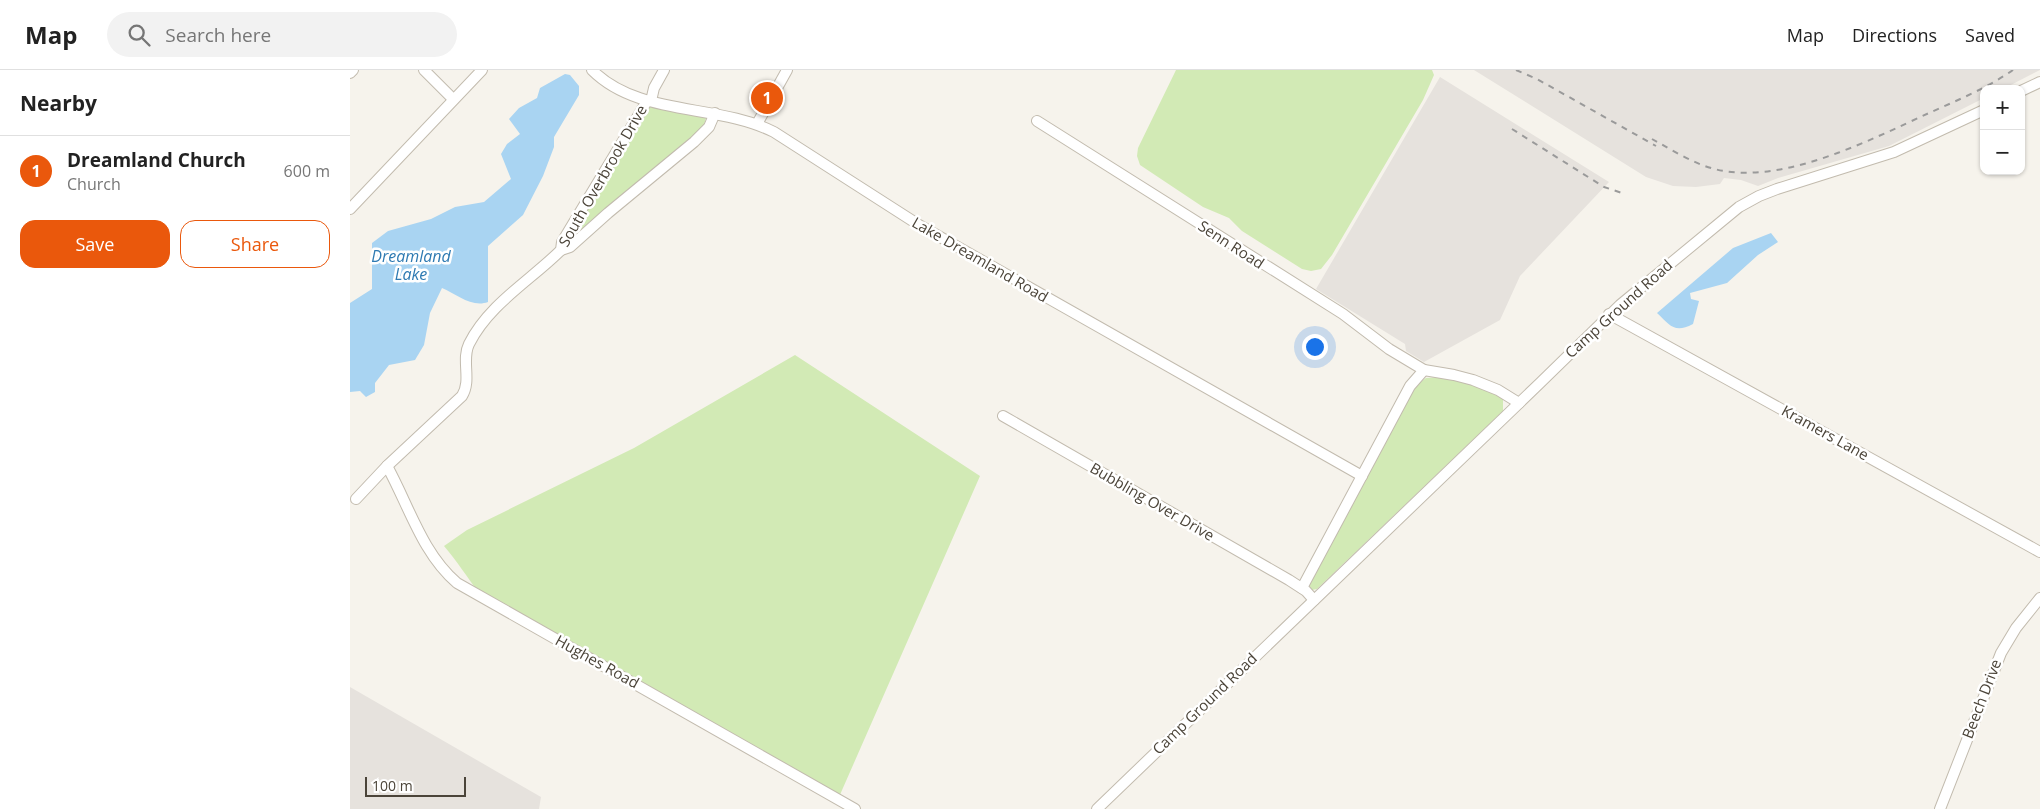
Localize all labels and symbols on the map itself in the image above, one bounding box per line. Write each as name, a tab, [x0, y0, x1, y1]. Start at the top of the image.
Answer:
pin: 1	[751, 79, 783, 117]
street label: South Overbrook Drive	[553, 101, 651, 250]
street label: Lake Dreamland Road	[909, 212, 1052, 306]
street label: Senn Road	[1195, 215, 1268, 273]
water label: Dreamland Lake	[371, 245, 452, 285]
street label: Camp Ground Road	[1560, 255, 1676, 362]
your location	[1302, 334, 1328, 360]
street label: Kramers Lane	[1778, 400, 1873, 464]
street label: Bubbling Over Drive	[1087, 457, 1218, 545]
street label: Hughes Road	[552, 630, 643, 692]
street label: Camp Ground Road	[1148, 648, 1261, 758]
street label: Beech Drive	[1957, 656, 2005, 741]
scale bar	[365, 774, 466, 797]

